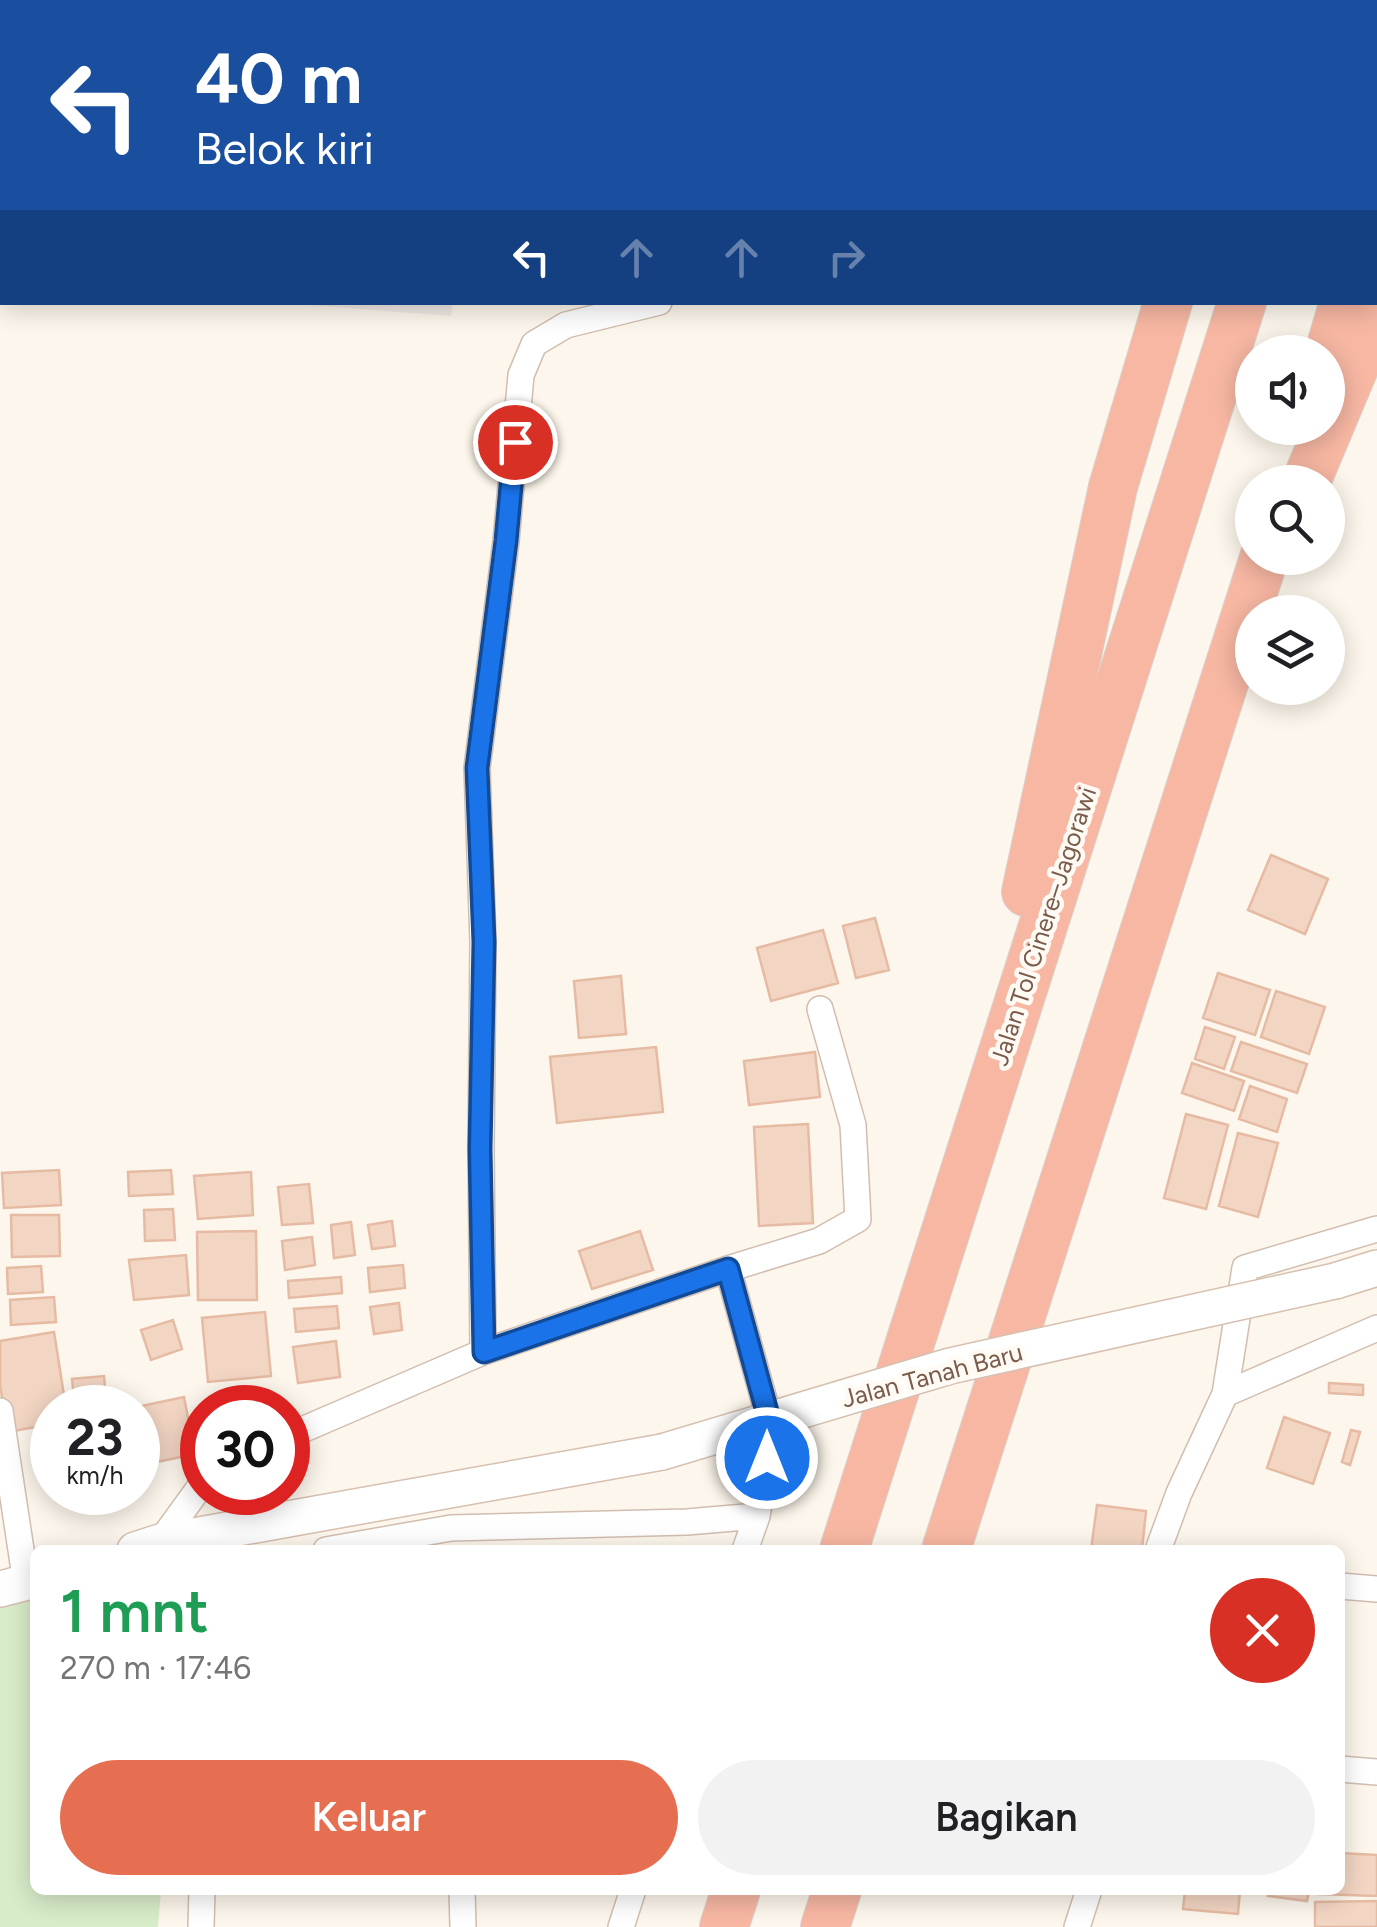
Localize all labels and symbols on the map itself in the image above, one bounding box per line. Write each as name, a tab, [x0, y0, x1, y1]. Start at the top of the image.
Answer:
pin	[473, 400, 558, 485]
street label: Jalan Tol Cinere–Jagorawi	[984, 783, 1102, 1069]
street label: Jalan Tanah Baru	[838, 1336, 1026, 1414]
speed limit sign: 30	[180, 1385, 310, 1515]
position arrow	[715, 1406, 819, 1510]

